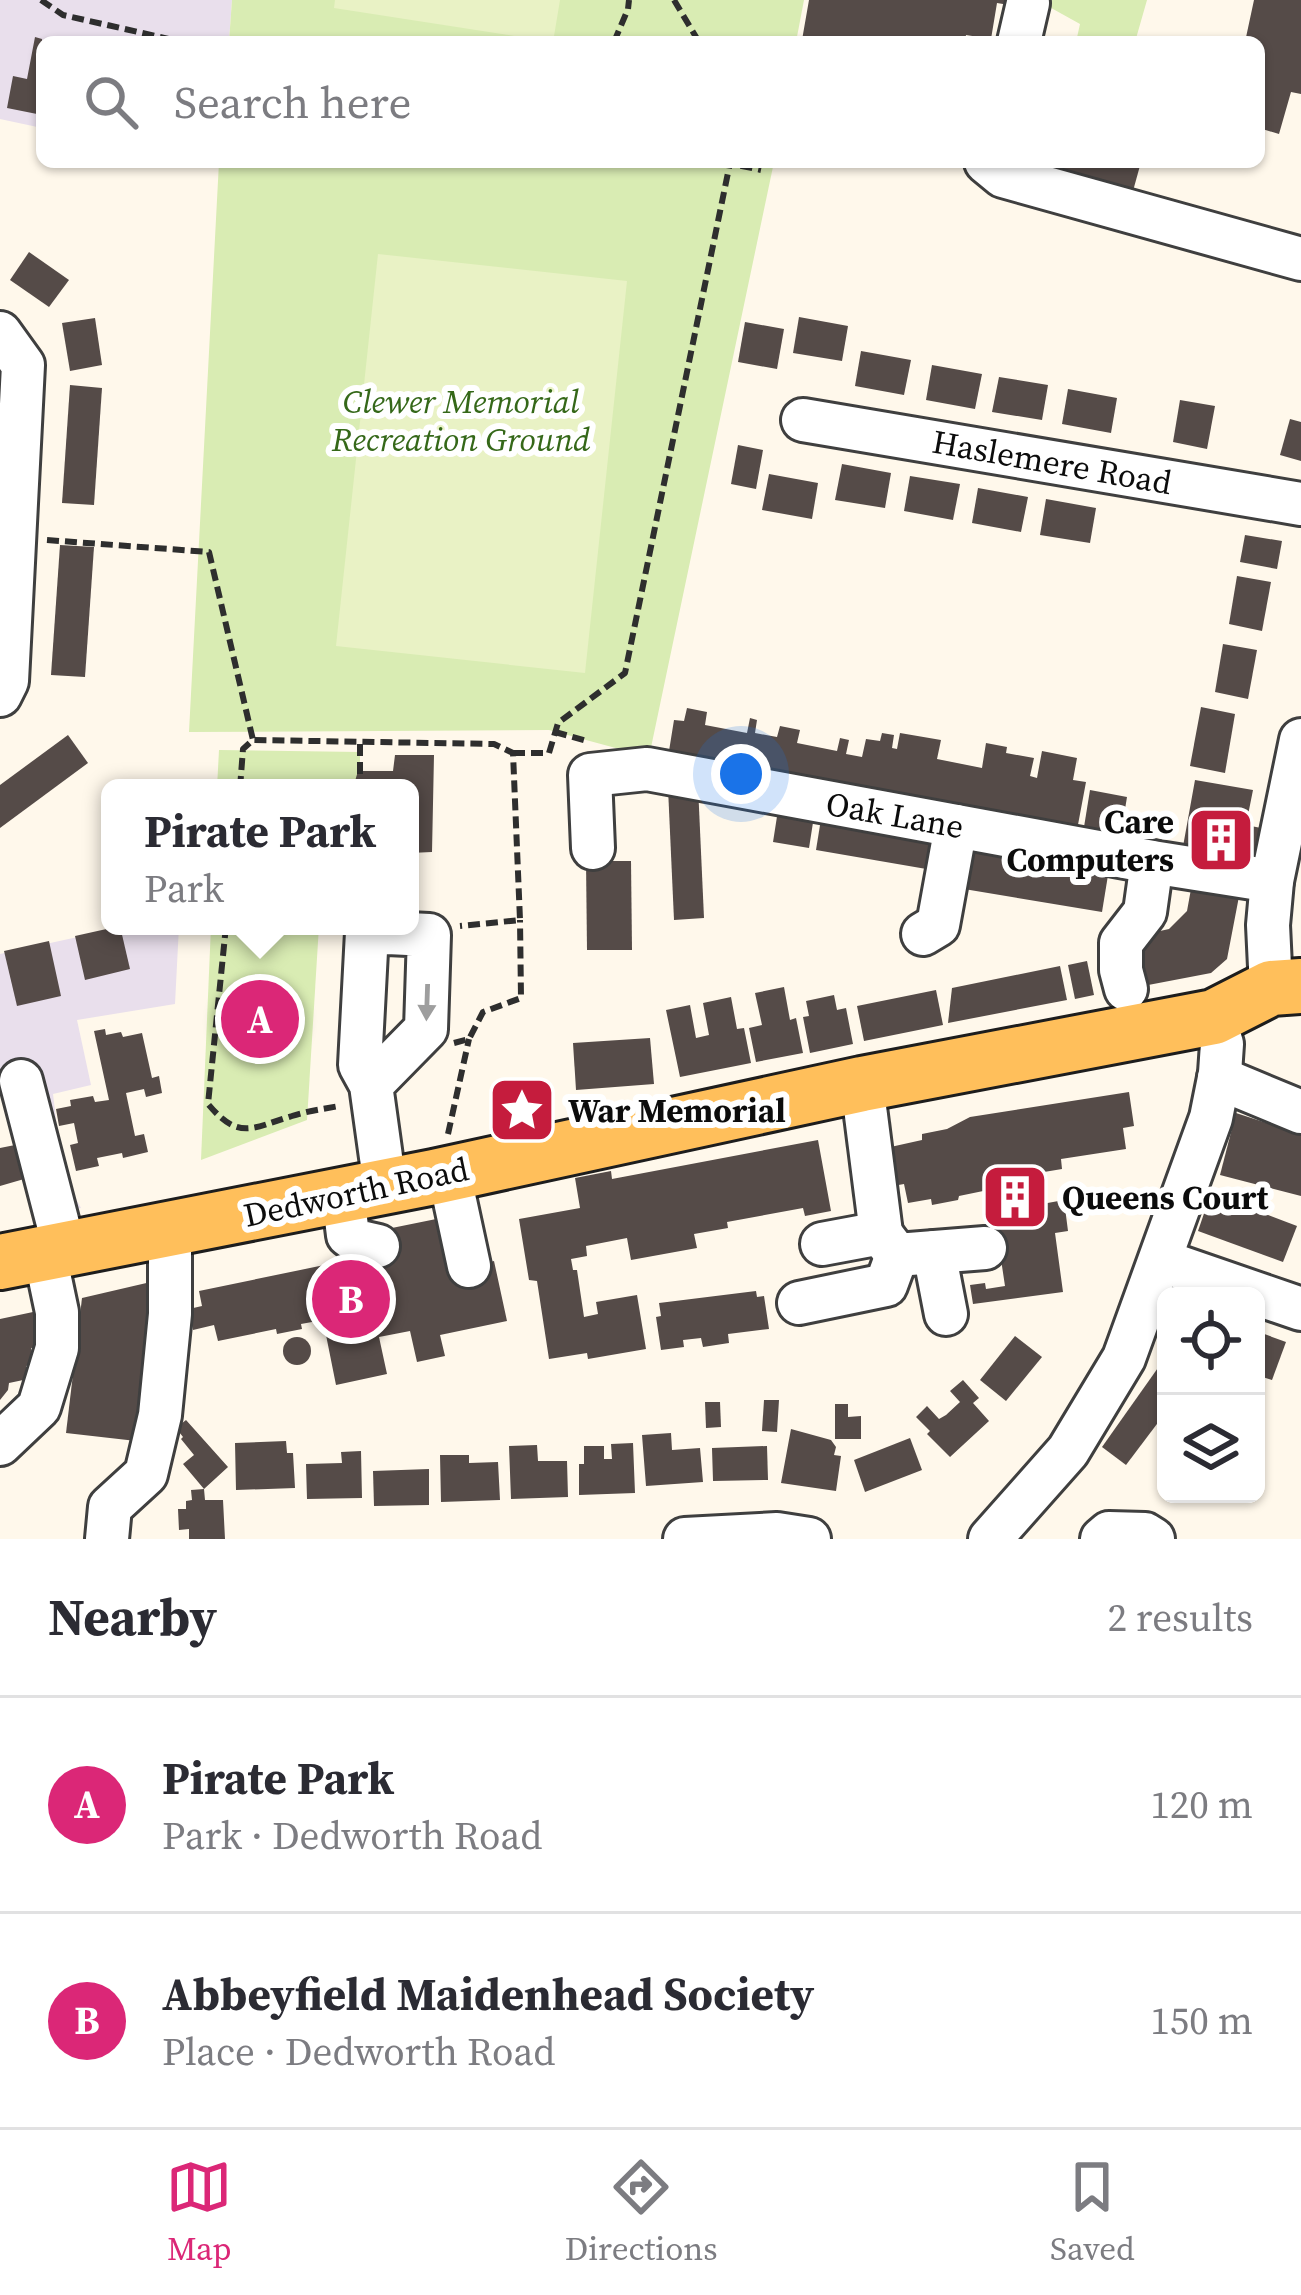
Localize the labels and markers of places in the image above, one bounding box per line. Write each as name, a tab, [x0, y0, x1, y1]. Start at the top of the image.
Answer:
place label: Care Computers	[1006, 799, 1174, 882]
building icon: Care Computers	[1186, 805, 1256, 875]
pin: A	[221, 974, 299, 1064]
place icon: War Memorial	[487, 1075, 557, 1145]
place label: War Memorial	[568, 1088, 786, 1133]
building icon: Queens Court	[980, 1162, 1050, 1232]
place label: Queens Court	[1062, 1175, 1270, 1220]
pin: B	[312, 1254, 390, 1344]

